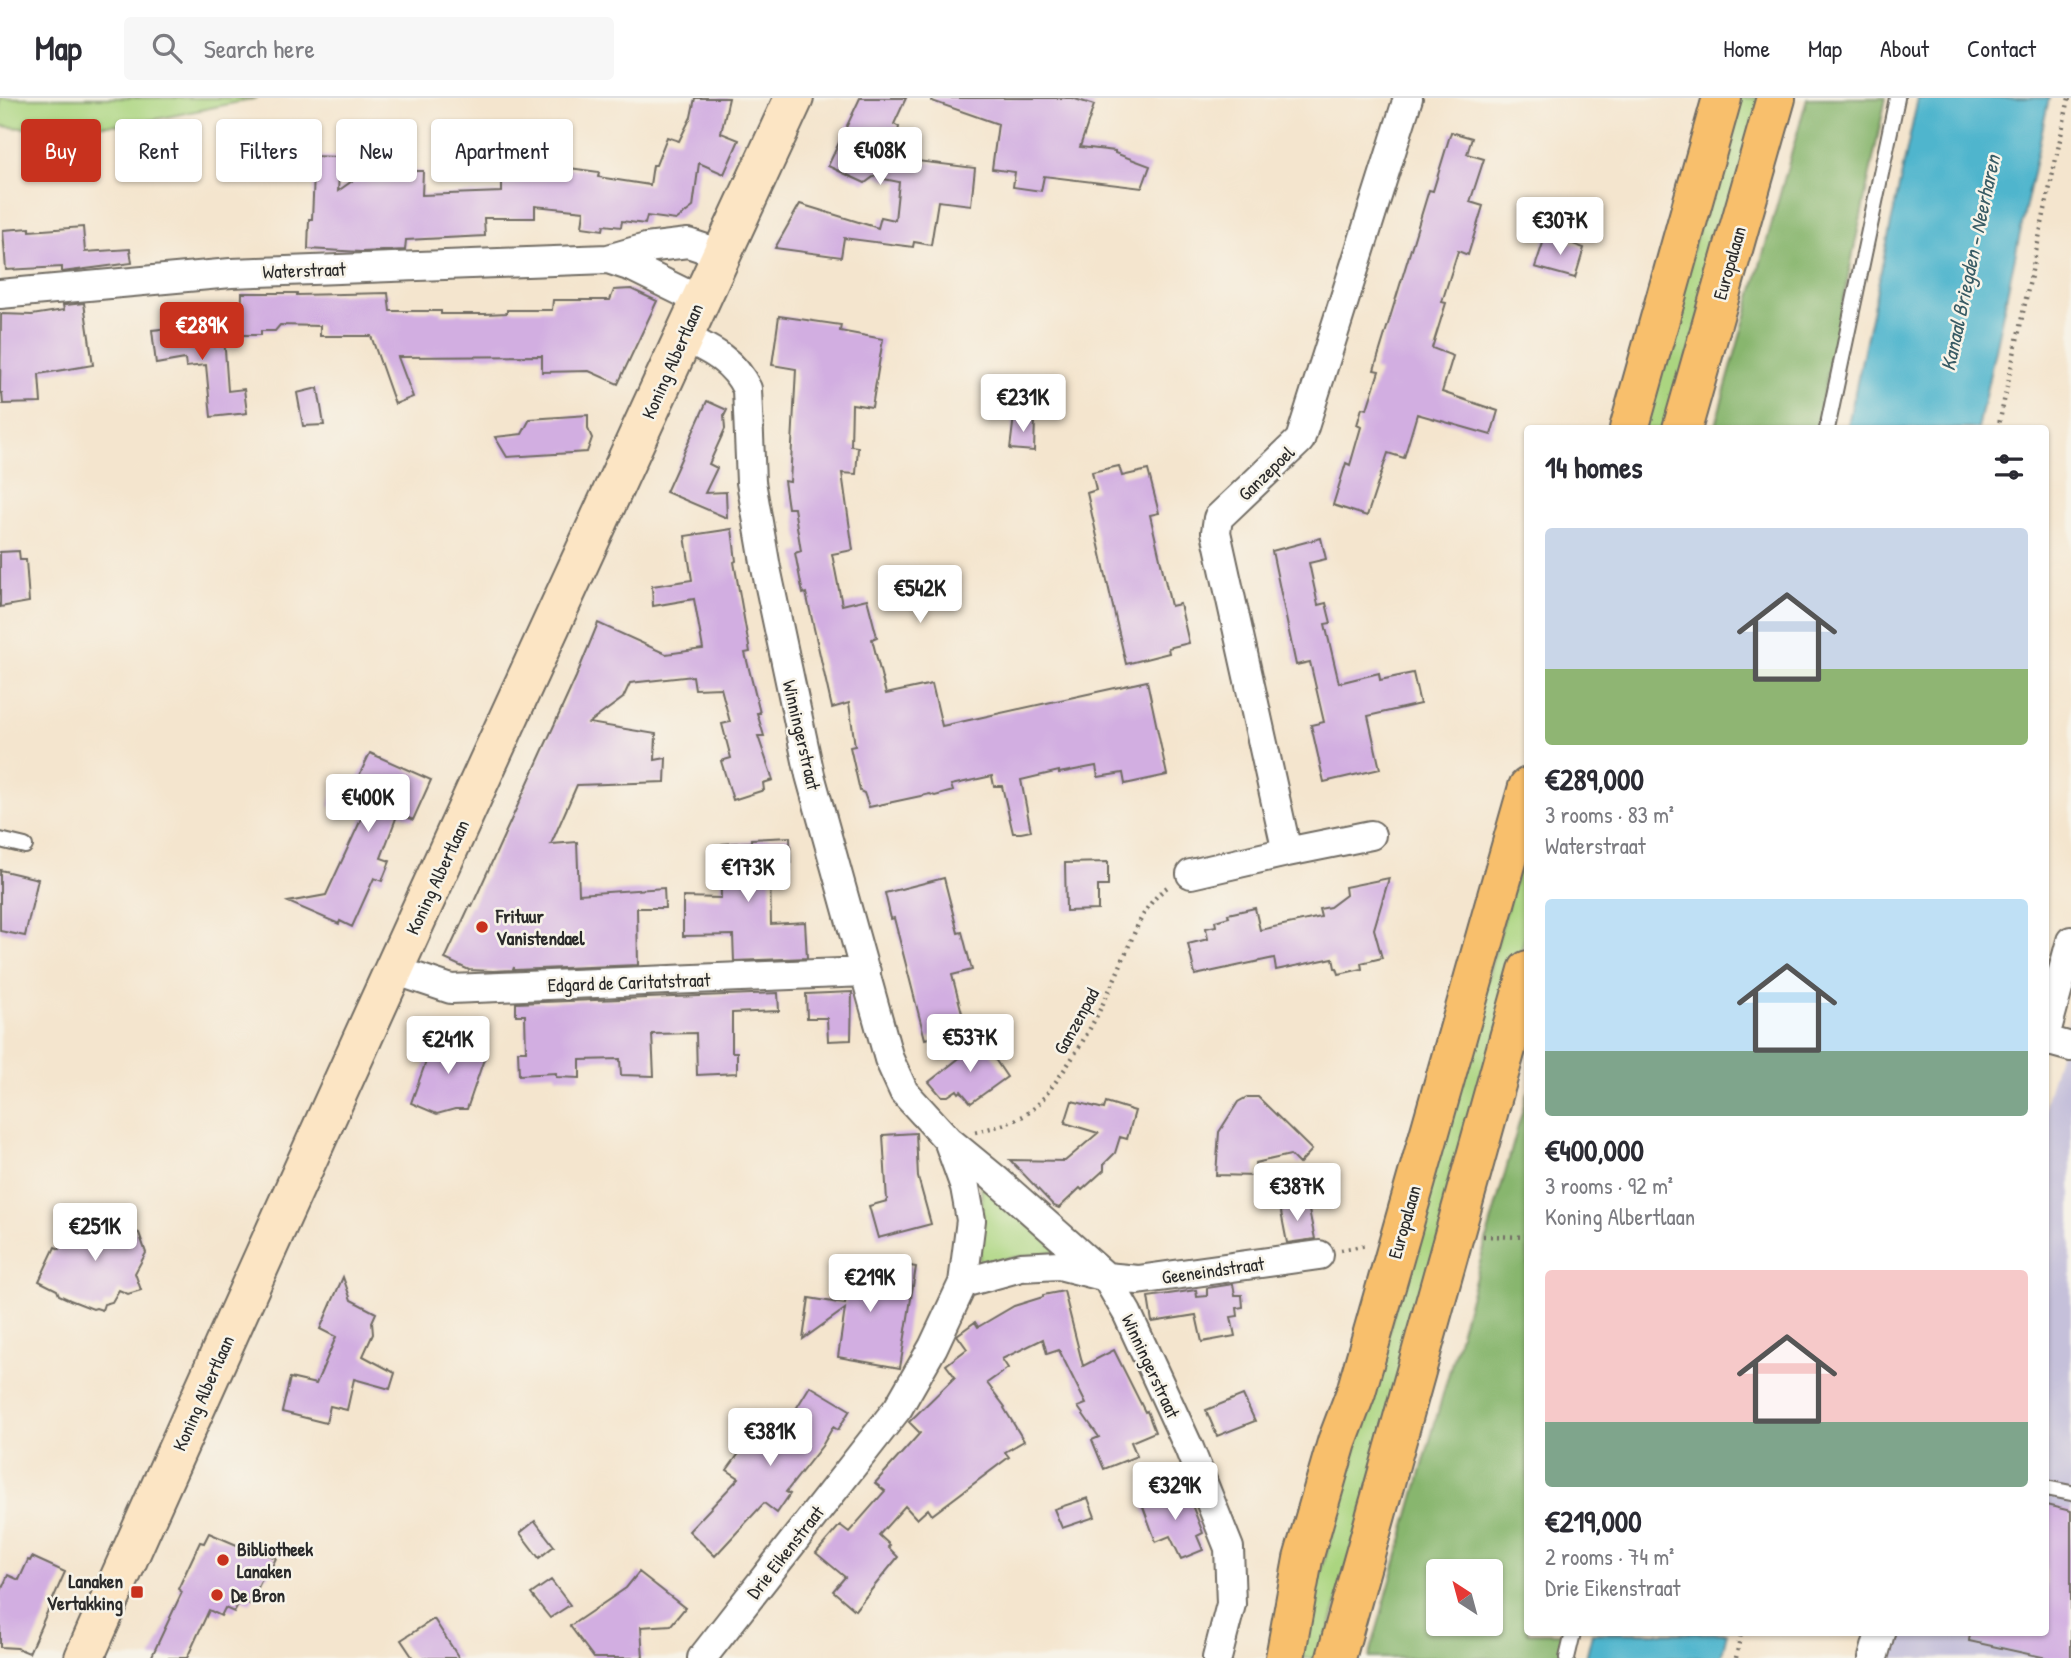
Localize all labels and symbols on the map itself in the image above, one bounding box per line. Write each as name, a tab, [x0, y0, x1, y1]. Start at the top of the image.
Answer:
pin: €408K	[831, 127, 929, 187]
water label: Kanaal Briegden - Neerharen	[1933, 151, 2007, 374]
pin: €307K	[1511, 198, 1609, 257]
street label: Europalaan	[1706, 223, 1752, 303]
street label: Waterstraat	[262, 256, 346, 284]
street label: Koning Albertlaan	[635, 299, 709, 423]
pin: €289K	[153, 302, 251, 362]
pin: €231K	[974, 374, 1072, 434]
street label: Ganzepoel	[1232, 439, 1301, 506]
pin: €542K	[871, 566, 969, 625]
street label: Winningerstraat	[777, 678, 827, 793]
pin: €400K	[319, 774, 417, 834]
street label: Koning Albertlaan	[399, 815, 475, 939]
pin: €173K	[699, 844, 797, 904]
place label: Frituur Vanistendael	[495, 903, 585, 951]
marker: Frituur Vanistendael	[474, 919, 490, 935]
street label: Edgard de Caritatstraat	[547, 966, 711, 998]
street label: Ganzenpad	[1047, 983, 1105, 1059]
pin: €537K	[921, 1014, 1019, 1074]
pin: €241K	[399, 1016, 497, 1076]
pin: €387K	[1248, 1164, 1346, 1223]
street label: Europalaan	[1381, 1182, 1427, 1262]
pin: €251K	[46, 1204, 144, 1263]
street label: Geeneindstraat	[1160, 1250, 1266, 1290]
pin: €219K	[821, 1254, 919, 1314]
street label: Winningerstraat	[1116, 1310, 1187, 1423]
street label: Koning Albertlaan	[166, 1331, 240, 1455]
pin: €381K	[721, 1408, 819, 1468]
pin: €329K	[1126, 1462, 1224, 1522]
street label: Drie Eikenstraat	[740, 1500, 830, 1604]
place label: Bibliotheek Lanaken	[237, 1536, 313, 1584]
marker: Bibliotheek Lanaken	[215, 1552, 231, 1568]
north arrow	[1426, 1559, 1503, 1636]
place label: Lanaken Vertakking	[46, 1568, 124, 1617]
place label: De Bron	[231, 1582, 286, 1608]
marker: Lanaken Vertakking	[129, 1584, 145, 1600]
marker: De Bron	[209, 1587, 225, 1603]

